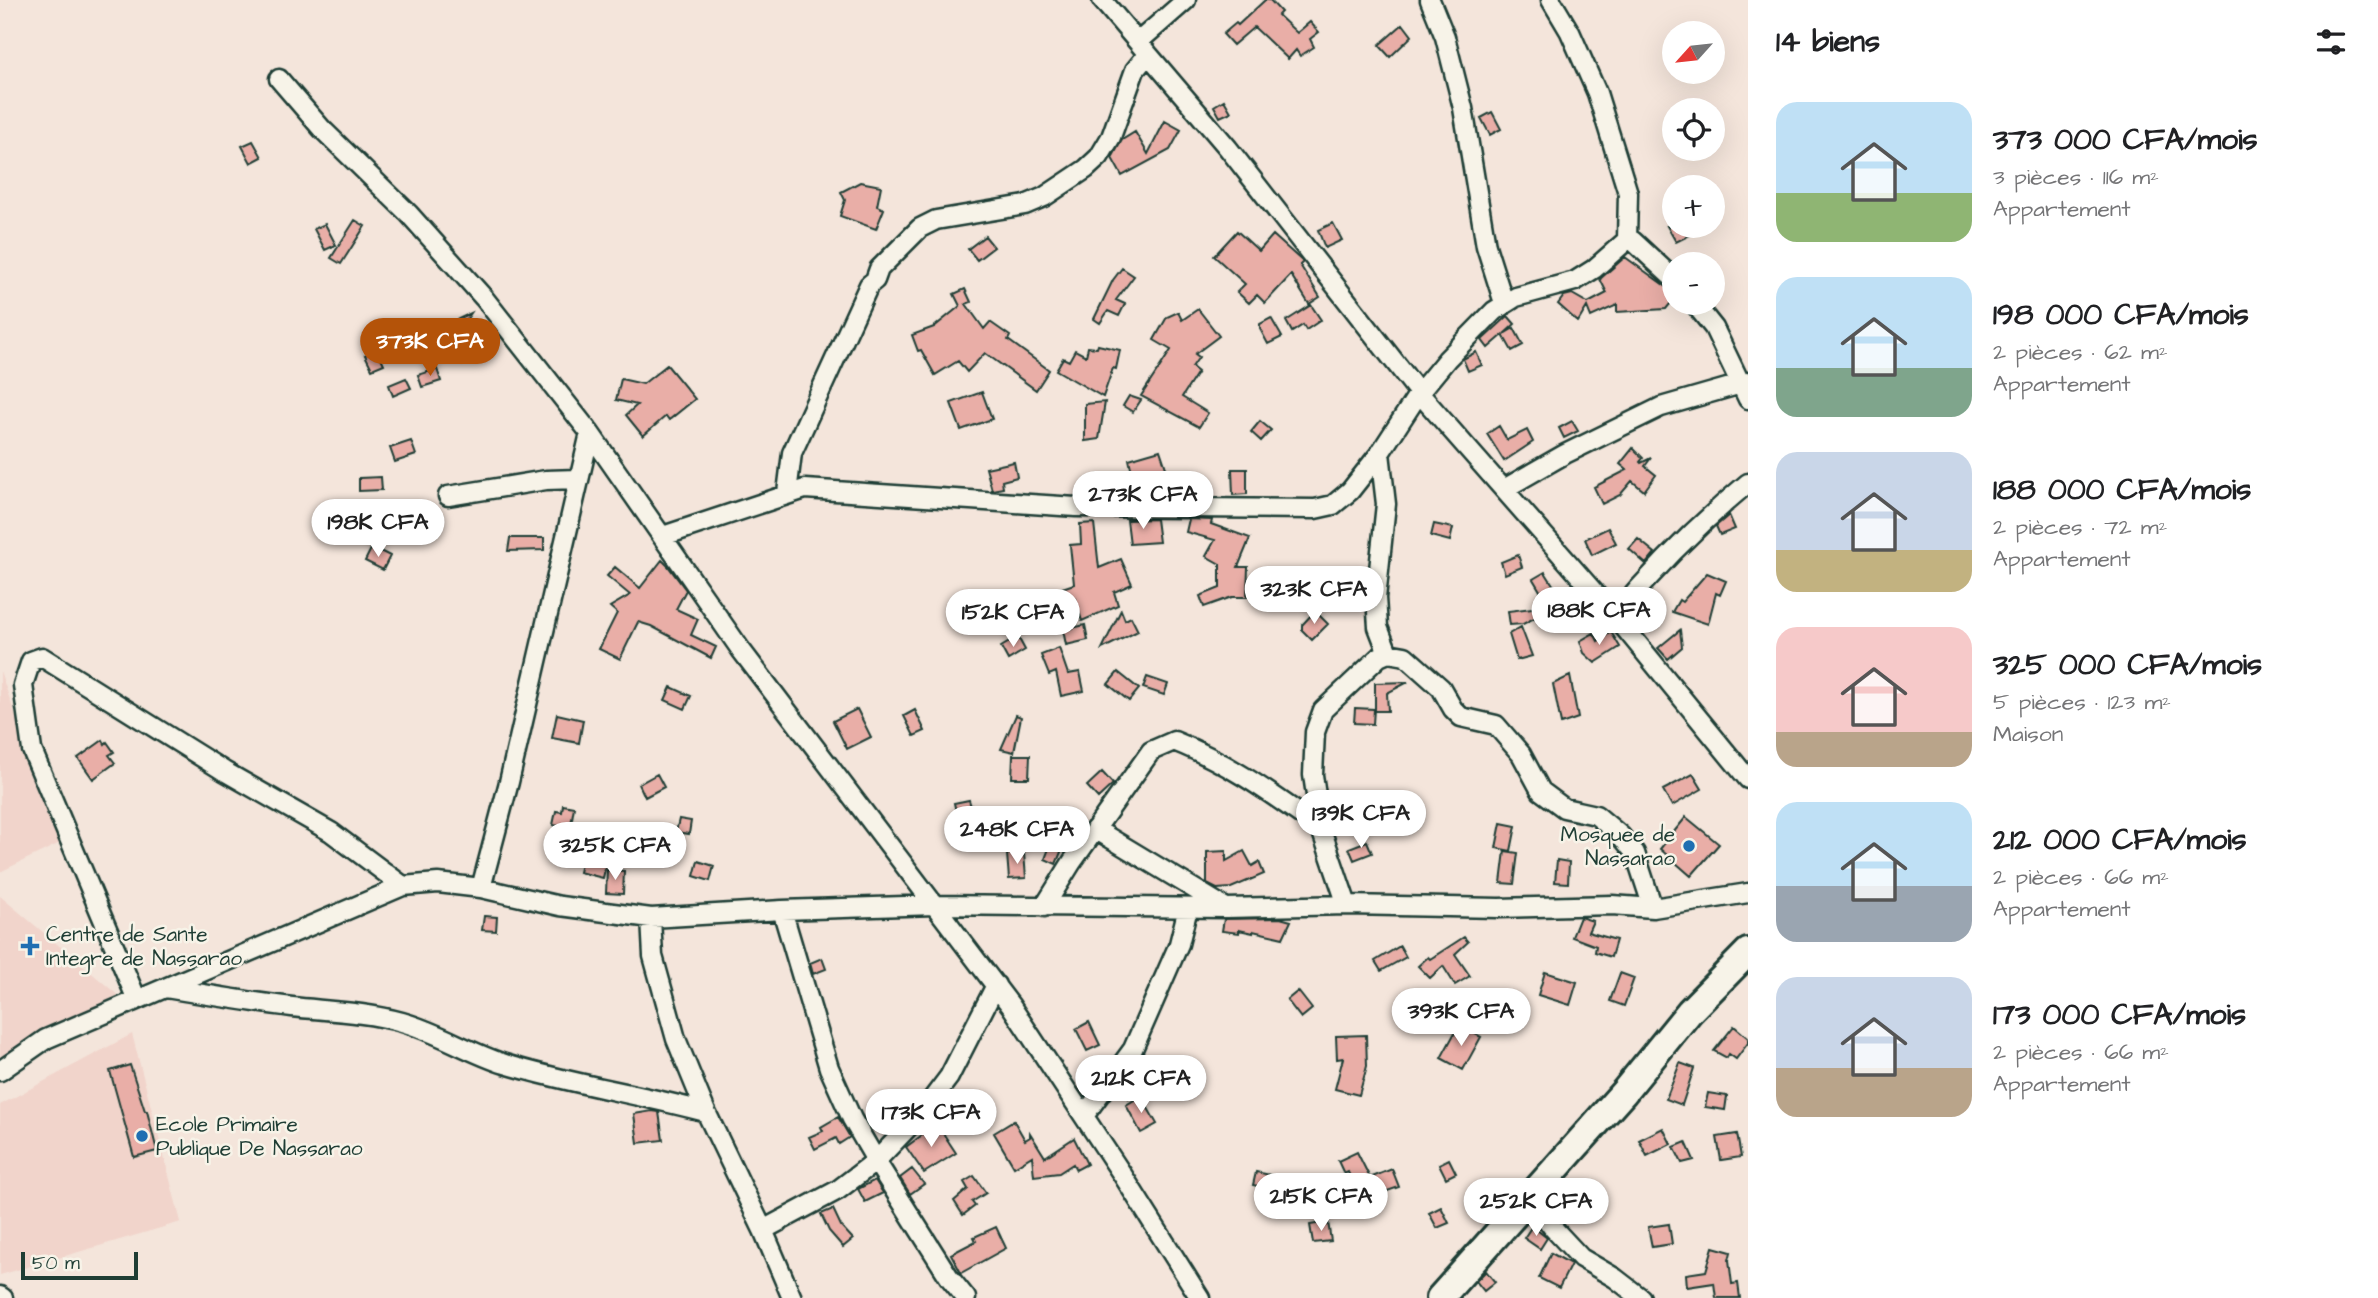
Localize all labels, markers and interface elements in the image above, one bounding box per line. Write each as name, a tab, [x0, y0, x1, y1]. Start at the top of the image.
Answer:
north arrow	[1662, 21, 1726, 84]
map controls	[1662, 21, 1725, 315]
text: 14 biens	[1776, 21, 1880, 63]
icon: filters	[2312, 23, 2350, 61]
button: locate	[1662, 98, 1725, 161]
text: 373 000 CFA/mois	[1993, 119, 2258, 161]
icon: home	[1832, 130, 1916, 214]
text: 3 pièces · 116 m²	[1993, 161, 2159, 193]
button: +	[1662, 175, 1725, 238]
text: Appartement	[1993, 193, 2131, 225]
button: −	[1662, 252, 1725, 315]
text: 198 000 CFA/mois	[1993, 294, 2249, 336]
icon: home	[1832, 305, 1916, 389]
pin: 373K CFA	[358, 318, 502, 378]
text: 373K CFA	[376, 325, 484, 357]
text: 2 pièces · 62 m²	[1993, 336, 2168, 368]
text: Appartement	[1993, 368, 2131, 400]
text: 188 000 CFA/mois	[1993, 469, 2251, 511]
pin: 273K CFA	[1071, 472, 1215, 531]
text: 273K CFA	[1088, 478, 1198, 510]
icon: home	[1832, 480, 1916, 564]
pin: 198K CFA	[306, 500, 450, 559]
text: 198K CFA	[327, 506, 429, 538]
text: 2 pièces · 72 m²	[1993, 511, 2167, 543]
text: Appartement	[1993, 543, 2131, 575]
pin: 323K CFA	[1242, 566, 1386, 626]
text: 323K CFA	[1261, 573, 1367, 605]
pin: 188K CFA	[1527, 588, 1671, 647]
pin: 152K CFA	[941, 590, 1085, 649]
text: 188K CFA	[1548, 594, 1650, 626]
text: 152K CFA	[962, 596, 1064, 628]
text: 325 000 CFA/mois	[1993, 644, 2262, 686]
icon: home	[1832, 655, 1916, 739]
text: 5 pièces · 123 m²	[1993, 686, 2171, 718]
text: Maison	[1993, 718, 2063, 750]
pin: 139K CFA	[1289, 790, 1433, 850]
text: 139K CFA	[1312, 797, 1410, 829]
pin: 248K CFA	[945, 806, 1089, 866]
text: 248K CFA	[960, 813, 1074, 845]
text: 212 000 CFA/mois	[1993, 819, 2247, 861]
place label: Mosquee de Nassarao	[1561, 820, 1675, 873]
pin: 325K CFA	[543, 822, 687, 882]
text: 325K CFA	[559, 829, 671, 861]
icon: home	[1832, 830, 1916, 914]
marker: Mosquee de Nassarao	[1681, 838, 1697, 854]
text: 2 pièces · 66 m²	[1993, 861, 2169, 893]
text: Appartement	[1993, 893, 2131, 925]
place label: Centre de Sante Integre de Nassarao	[46, 920, 242, 975]
marker: Centre de Sante Integre de Nassarao	[20, 936, 40, 956]
pin: 393K CFA	[1389, 988, 1533, 1048]
text: 173 000 CFA/mois	[1993, 994, 2246, 1036]
text: 393K CFA	[1408, 995, 1514, 1027]
icon: home	[1832, 1005, 1916, 1089]
text: 2 pièces · 66 m²	[1993, 1036, 2169, 1068]
pin: 212K CFA	[1069, 1056, 1213, 1115]
text: 212K CFA	[1091, 1062, 1191, 1094]
text: Appartement	[1993, 1068, 2131, 1100]
pin: 173K CFA	[859, 1090, 1003, 1149]
text: 173K CFA	[882, 1096, 980, 1128]
place label: Ecole Primaire Publique De Nassarao	[156, 1110, 363, 1163]
marker: Ecole Primaire Publique De Nassarao	[134, 1128, 150, 1144]
pin: 215K CFA	[1249, 1174, 1393, 1233]
pin: 252K CFA	[1464, 1178, 1608, 1238]
text: 215K CFA	[1270, 1180, 1372, 1212]
text: 252K CFA	[1480, 1185, 1592, 1217]
scale bar	[21, 1249, 138, 1281]
text: 50 m	[32, 1250, 80, 1277]

